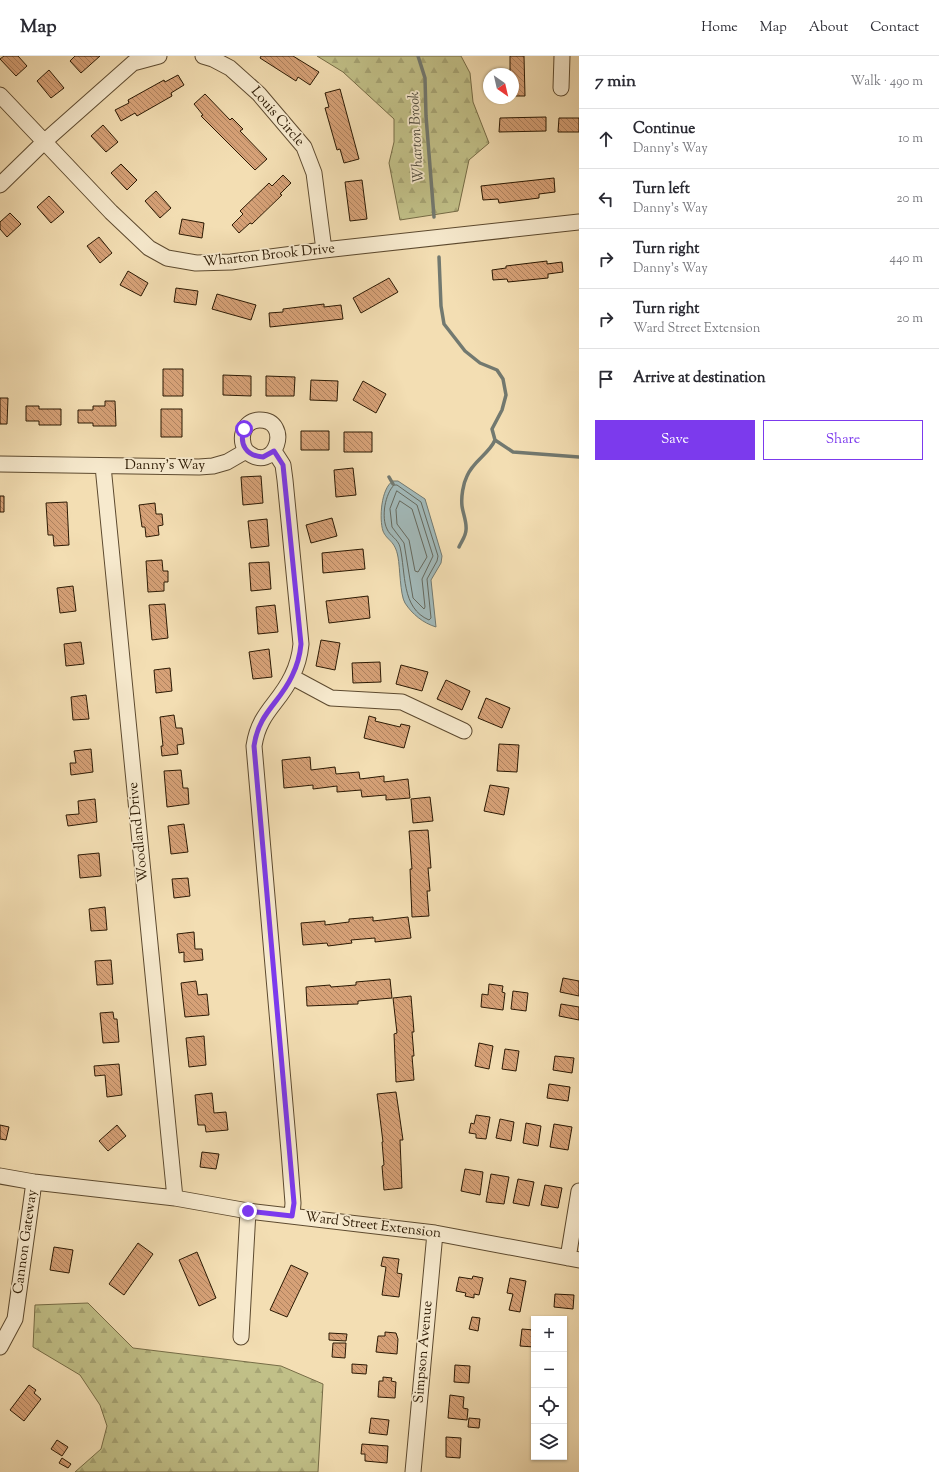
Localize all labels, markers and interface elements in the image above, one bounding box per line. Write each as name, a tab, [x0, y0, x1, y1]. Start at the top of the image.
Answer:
text: Map	[20, 14, 57, 41]
text: Home	[701, 18, 738, 38]
text: Map	[760, 18, 787, 38]
text: About	[809, 18, 848, 38]
text: Contact	[870, 18, 919, 38]
north arrow	[483, 68, 519, 104]
text: 7 min	[595, 70, 636, 94]
text: Walk · 490 m	[851, 73, 923, 91]
street label: Louis Circle	[245, 83, 309, 151]
water label: Wharton Brook	[404, 91, 430, 183]
text: Continue	[633, 119, 695, 140]
icon: ahead	[595, 128, 617, 150]
text: 10 m	[898, 130, 923, 148]
text: Danny's Way	[633, 140, 708, 158]
text: Turn left	[633, 179, 690, 200]
icon: left	[595, 188, 617, 210]
text: 20 m	[897, 190, 923, 208]
text: Danny's Way	[633, 200, 708, 218]
street label: Wharton Brook Drive	[202, 239, 336, 273]
text: Turn right	[633, 239, 699, 260]
icon: right	[595, 248, 617, 270]
text: 440 m	[890, 250, 923, 268]
text: Danny's Way	[633, 260, 708, 278]
text: Turn right	[633, 299, 699, 320]
icon: right	[595, 308, 617, 330]
text: 20 m	[897, 310, 923, 328]
text: Ward Street Extension	[633, 320, 760, 338]
icon: arrive	[595, 368, 617, 390]
text: Arrive at destination	[633, 368, 766, 389]
route start	[235, 420, 253, 438]
button: Save	[595, 420, 755, 460]
button: Share	[763, 420, 923, 460]
street label: Danny's Way	[125, 456, 205, 476]
street label: Woodland Drive	[124, 781, 154, 883]
street label: Cannon Gateway	[9, 1188, 43, 1296]
route end	[239, 1202, 257, 1220]
street label: Ward Street Extension	[304, 1208, 442, 1244]
street label: Simpson Avenue	[410, 1300, 438, 1404]
map controls	[531, 1316, 567, 1460]
button: +	[531, 1316, 567, 1352]
button: −	[531, 1352, 567, 1388]
button: locate	[531, 1388, 567, 1424]
button: layers	[531, 1424, 567, 1460]

